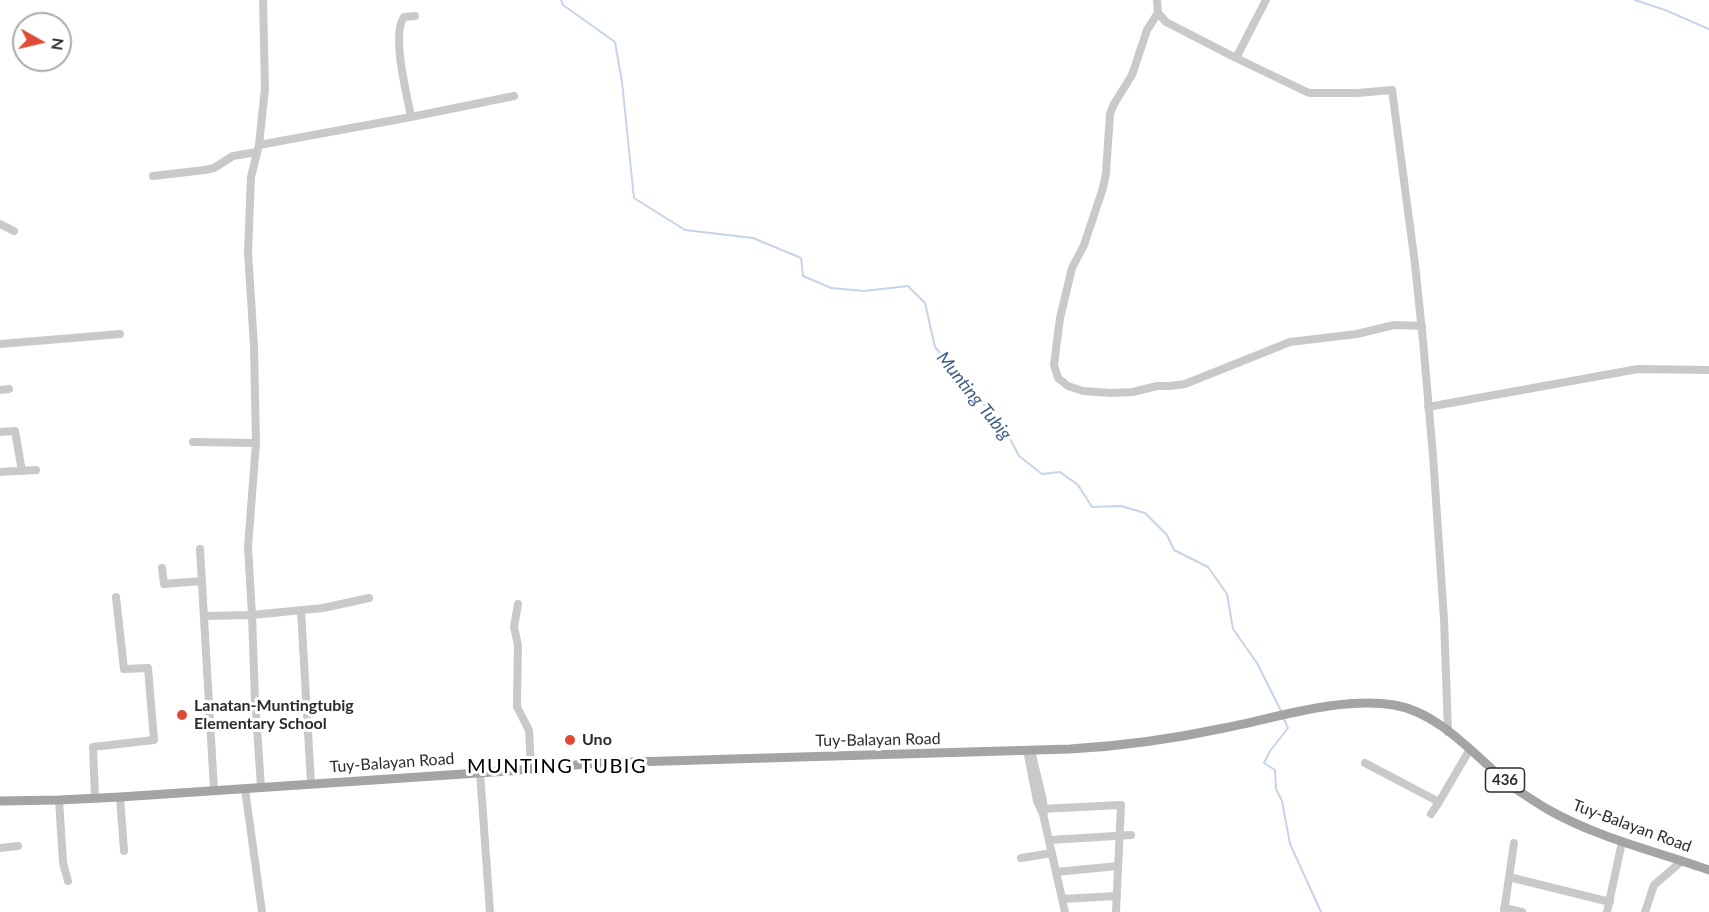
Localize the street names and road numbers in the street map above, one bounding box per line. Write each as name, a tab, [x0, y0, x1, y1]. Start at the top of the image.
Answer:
street label: Tuy-Balayan Road	[815, 729, 941, 751]
street label: Tuy-Balayan Road	[329, 749, 455, 777]
road number: 436	[1486, 768, 1524, 792]
street label: Tuy-Balayan Road	[1570, 796, 1694, 856]

